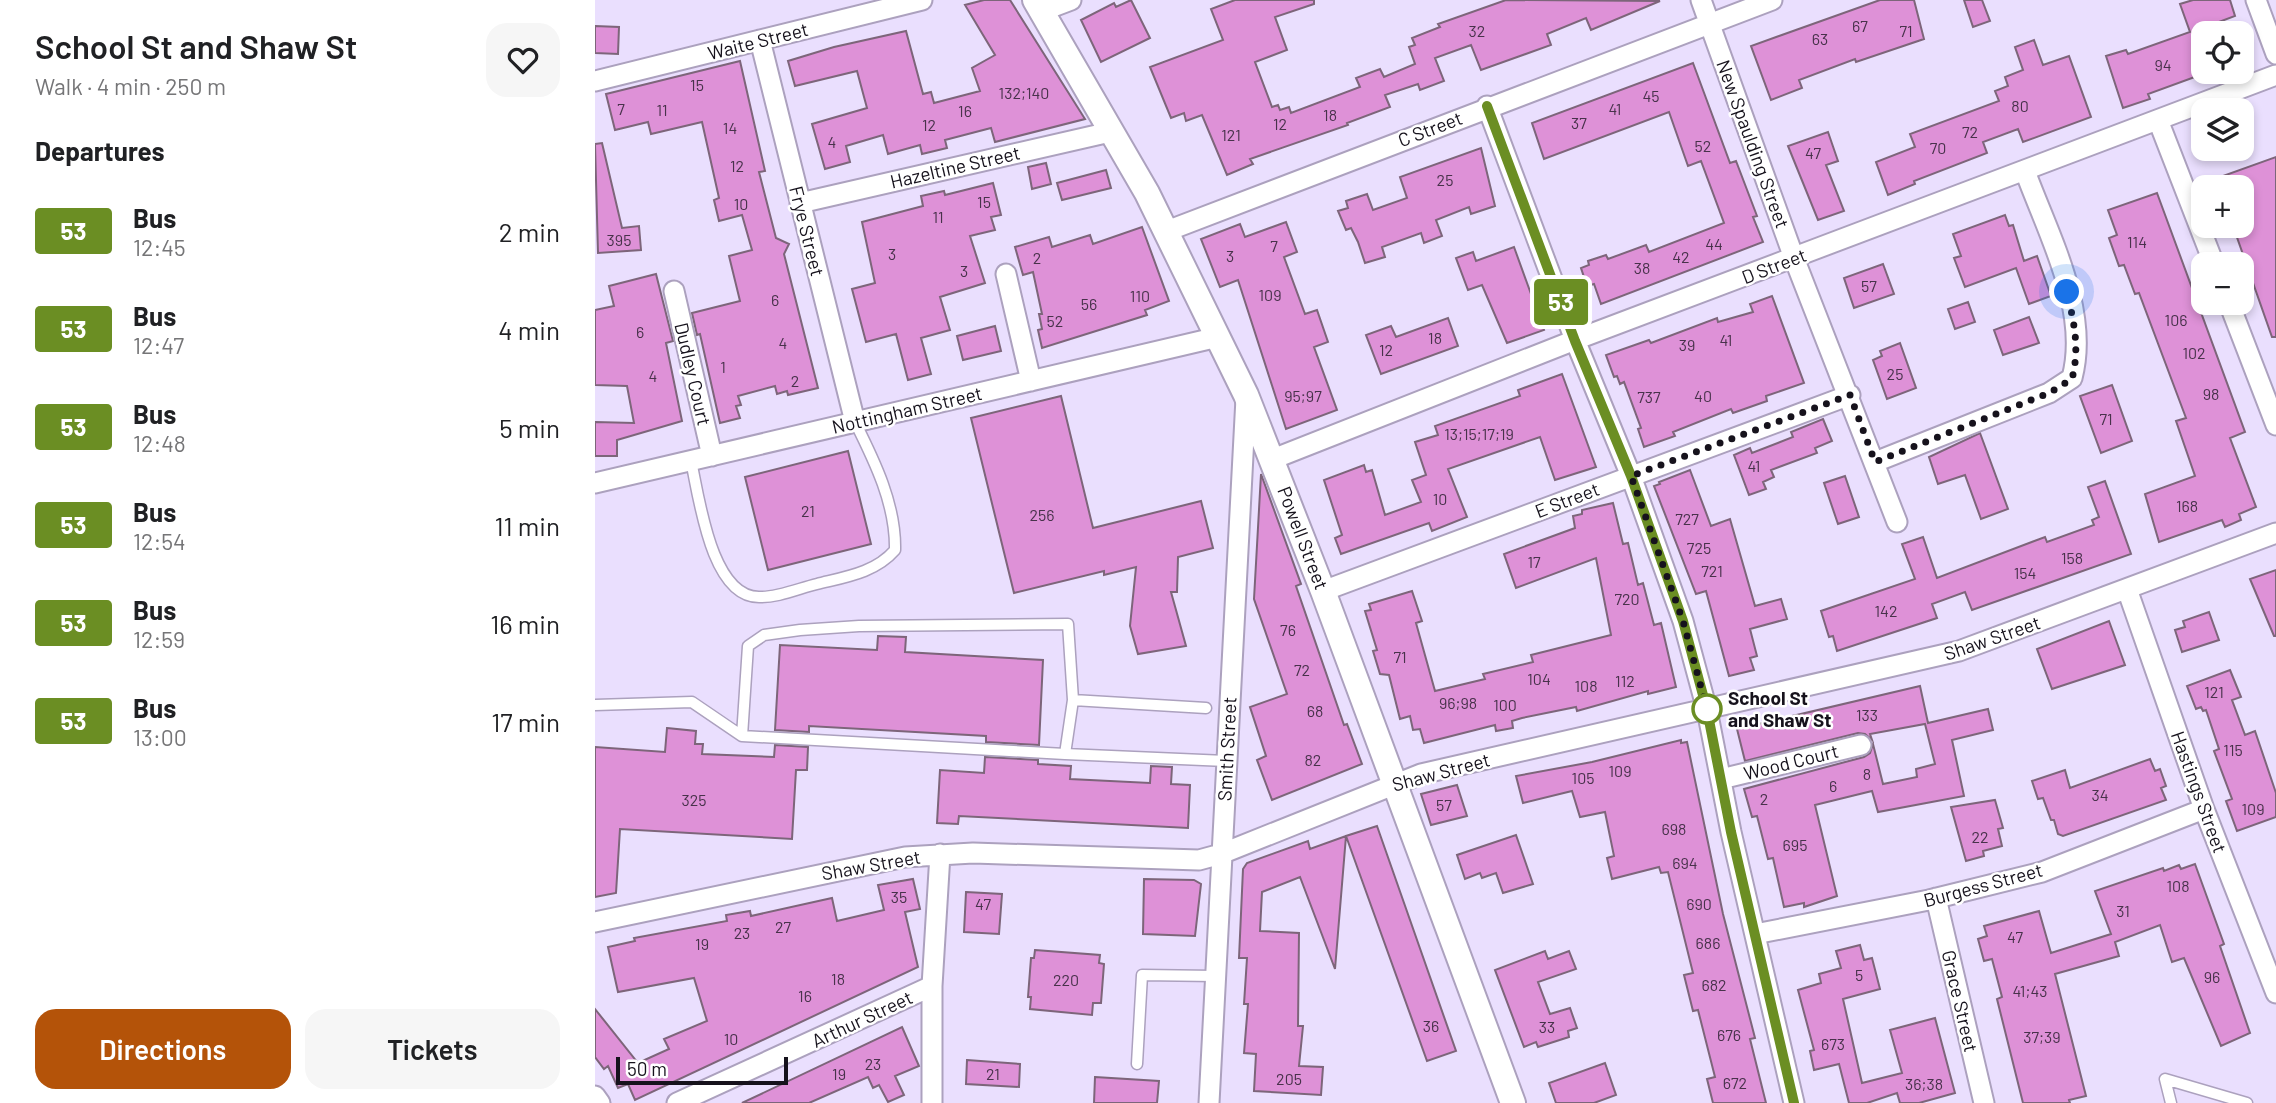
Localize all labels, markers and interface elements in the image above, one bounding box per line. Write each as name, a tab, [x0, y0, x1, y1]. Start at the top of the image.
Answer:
house number: 67	[1852, 16, 1868, 35]
street label: Waite Street	[705, 17, 811, 64]
house number: 32	[1469, 21, 1485, 40]
house number: 71	[1899, 21, 1913, 40]
map controls	[2191, 21, 2254, 315]
button: locate	[2191, 21, 2254, 84]
button: heart	[486, 23, 560, 97]
text: School St and Shaw St	[35, 26, 357, 66]
house number: 63	[1812, 29, 1828, 48]
house number: 94	[2154, 55, 2172, 74]
street label: New Spaulding Street	[1712, 57, 1795, 231]
text: Walk · 4 min · 250 m	[35, 72, 226, 100]
house number: 15	[690, 75, 704, 94]
house number: 132;140	[999, 83, 1049, 102]
house number: 45	[1642, 86, 1660, 105]
house number: 80	[2011, 96, 2029, 115]
button: layers	[2191, 98, 2254, 161]
house number: 7	[617, 99, 625, 118]
house number: 41	[1609, 99, 1621, 118]
house number: 11	[656, 100, 668, 119]
house number: 16	[958, 101, 972, 120]
house number: 18	[1323, 105, 1337, 124]
street label: C Street	[1394, 106, 1465, 151]
house number: 37	[1571, 113, 1587, 132]
house number: 12	[1273, 114, 1287, 133]
house number: 12	[922, 115, 936, 134]
house number: 14	[723, 118, 737, 137]
house number: 72	[1962, 122, 1978, 141]
house number: 121	[1221, 125, 1241, 144]
house number: 4	[828, 132, 836, 151]
text: Departures	[35, 135, 165, 166]
house number: 52	[1695, 136, 1711, 155]
house number: 70	[1930, 138, 1946, 157]
street label: Hazeltine Street	[888, 140, 1022, 193]
house number: 47	[1805, 143, 1821, 162]
house number: 12	[730, 156, 744, 175]
house number: 25	[1437, 170, 1453, 189]
button: +	[2191, 175, 2254, 238]
street label: Frye Street	[785, 183, 830, 278]
house number: 15	[977, 192, 991, 211]
house number: 10	[734, 194, 748, 213]
text: Bus	[133, 202, 176, 233]
house number: 11	[932, 207, 944, 226]
text: 53	[61, 216, 86, 245]
text: 2 min	[499, 216, 560, 247]
house number: 395	[607, 230, 631, 249]
house number: 114	[2127, 232, 2147, 251]
text: 12:45	[133, 233, 186, 261]
house number: 44	[1705, 234, 1723, 253]
house number: 7	[1270, 236, 1278, 255]
street label: D Street	[1738, 243, 1809, 288]
house number: 3	[888, 244, 896, 263]
house number: 3	[1226, 246, 1234, 265]
house number: 42	[1672, 247, 1690, 266]
house number: 2	[1033, 248, 1041, 267]
button: −	[2191, 252, 2254, 315]
house number: 38	[1634, 258, 1650, 277]
house number: 3	[960, 261, 968, 280]
your location	[2049, 274, 2084, 309]
house number: 57	[1861, 276, 1877, 295]
line badge: 53	[1529, 279, 1593, 325]
house number: 109	[1259, 285, 1281, 304]
house number: 110	[1130, 286, 1150, 305]
text: 53	[1548, 287, 1574, 316]
house number: 6	[771, 290, 779, 309]
house number: 56	[1081, 294, 1097, 313]
text: Bus	[133, 300, 176, 331]
house number: 106	[2165, 310, 2187, 329]
house number: 52	[1047, 311, 1063, 330]
text: 53	[61, 314, 86, 343]
text: 4 min	[498, 314, 560, 345]
street label: Dudley Court	[670, 320, 717, 428]
house number: 6	[636, 322, 644, 341]
house number: 18	[1428, 328, 1442, 347]
house number: 41	[1720, 330, 1732, 349]
text: 12:47	[133, 331, 184, 359]
house number: 4	[779, 333, 787, 352]
house number: 39	[1679, 335, 1695, 354]
house number: 12	[1379, 340, 1393, 359]
house number: 102	[2182, 343, 2206, 362]
house number: 1	[720, 357, 726, 376]
house number: 25	[1887, 364, 1903, 383]
house number: 4	[649, 366, 657, 385]
house number: 2	[791, 371, 799, 390]
street label: Nottingham Street	[830, 381, 984, 438]
house number: 98	[2203, 384, 2219, 403]
house number: 95;97	[1284, 386, 1322, 405]
house number: 40	[1694, 386, 1712, 405]
house number: 737	[1637, 387, 1661, 406]
text: Bus	[133, 398, 176, 429]
house number: 71	[2099, 409, 2113, 428]
text: 53	[61, 412, 86, 441]
text: 5 min	[499, 412, 560, 443]
house number: 13;15;17;19	[1444, 424, 1514, 443]
text: 12:48	[133, 429, 186, 457]
house number: 41	[1748, 456, 1760, 475]
street label: E Street	[1531, 477, 1602, 522]
street label: Powell Street	[1273, 483, 1334, 593]
house number: 10	[1433, 489, 1447, 508]
text: Bus	[133, 496, 176, 527]
house number: 168	[2176, 496, 2198, 515]
house number: 21	[801, 501, 815, 520]
house number: 256	[1029, 505, 1055, 524]
house number: 727	[1675, 509, 1699, 528]
text: 53	[61, 510, 86, 539]
text: 11 min	[494, 510, 560, 541]
text: 12:54	[133, 527, 186, 555]
house number: 725	[1687, 538, 1711, 557]
house number: 158	[2061, 548, 2083, 567]
house number: 17	[1527, 552, 1541, 571]
house number: 721	[1701, 561, 1723, 580]
house number: 154	[2014, 563, 2036, 582]
house number: 720	[1614, 589, 1640, 608]
text: Bus	[133, 594, 176, 625]
house number: 142	[1875, 601, 1898, 620]
text: 53	[61, 608, 86, 637]
text: 16 min	[490, 608, 560, 639]
street label: Shaw Street	[1941, 610, 2043, 665]
house number: 76	[1280, 620, 1296, 639]
text: 12:59	[133, 625, 185, 653]
house number: 71	[1393, 647, 1407, 666]
house number: 72	[1294, 660, 1310, 679]
house number: 104	[1527, 669, 1551, 688]
house number: 112	[1615, 671, 1635, 690]
house number: 108	[1575, 676, 1597, 695]
house number: 121	[2204, 682, 2224, 701]
place label: School St and Shaw St	[1728, 686, 1832, 731]
text: Bus	[133, 692, 176, 723]
house number: 96;98	[1439, 693, 1477, 712]
marker: School St and Shaw St	[1692, 694, 1722, 724]
house number: 100	[1493, 695, 1517, 714]
street label: Smith Street	[1212, 696, 1241, 802]
house number: 68	[1307, 701, 1323, 720]
house number: 133	[1856, 705, 1878, 724]
text: 53	[61, 706, 86, 735]
text: 17 min	[491, 706, 560, 737]
text: 13:00	[133, 723, 187, 751]
street label: Hastings Street	[2167, 728, 2232, 856]
street label: Wood Court	[1741, 739, 1841, 784]
house number: 115	[2223, 740, 2243, 759]
street label: Shaw Street	[1389, 747, 1492, 796]
house number: 82	[1305, 750, 1321, 769]
house number: 109	[1609, 761, 1631, 780]
house number: 8	[1863, 764, 1871, 783]
house number: 105	[1572, 768, 1594, 787]
house number: 6	[1829, 776, 1837, 795]
house number: 34	[2091, 785, 2109, 804]
house number: 2	[1760, 789, 1768, 808]
house number: 325	[681, 790, 707, 809]
house number: 57	[1436, 795, 1452, 814]
house number: 109	[2242, 799, 2264, 818]
house number: 698	[1662, 819, 1686, 838]
house number: 22	[1971, 827, 1989, 846]
house number: 695	[1783, 835, 1807, 854]
street label: Shaw Street	[820, 844, 922, 885]
house number: 694	[1672, 853, 1698, 872]
street label: Burgess Street	[1921, 858, 2045, 911]
house number: 108	[2167, 876, 2189, 895]
house number: 35	[891, 887, 907, 906]
house number: 47	[975, 894, 991, 913]
house number: 690	[1686, 894, 1712, 913]
house number: 31	[2116, 901, 2130, 920]
house number: 27	[775, 917, 791, 936]
house number: 23	[734, 923, 750, 942]
house number: 47	[2007, 927, 2023, 946]
house number: 686	[1696, 933, 1720, 952]
house number: 19	[695, 934, 709, 953]
street label: Grace Street	[1938, 948, 1983, 1054]
house number: 5	[1855, 965, 1863, 984]
house number: 96	[2204, 967, 2220, 986]
house number: 18	[831, 969, 845, 988]
house number: 220	[1053, 970, 1079, 989]
house number: 682	[1701, 975, 1727, 994]
house number: 41;43	[2013, 981, 2047, 1000]
street label: Arthur Street	[808, 985, 916, 1052]
house number: 16	[798, 986, 812, 1005]
button: Directions	[35, 1009, 291, 1089]
button: Tickets	[305, 1009, 560, 1089]
house number: 36	[1423, 1016, 1439, 1035]
house number: 33	[1539, 1017, 1555, 1036]
house number: 676	[1717, 1025, 1741, 1044]
house number: 37;39	[2023, 1027, 2061, 1046]
house number: 10	[724, 1029, 738, 1048]
house number: 673	[1821, 1034, 1845, 1053]
scale bar	[616, 1054, 787, 1086]
house number: 23	[865, 1054, 881, 1073]
text: 50 m	[627, 1057, 667, 1080]
house number: 19	[832, 1064, 846, 1083]
house number: 21	[986, 1064, 1000, 1083]
house number: 205	[1276, 1069, 1302, 1088]
house number: 672	[1723, 1073, 1747, 1092]
house number: 36;38	[1905, 1074, 1943, 1093]

